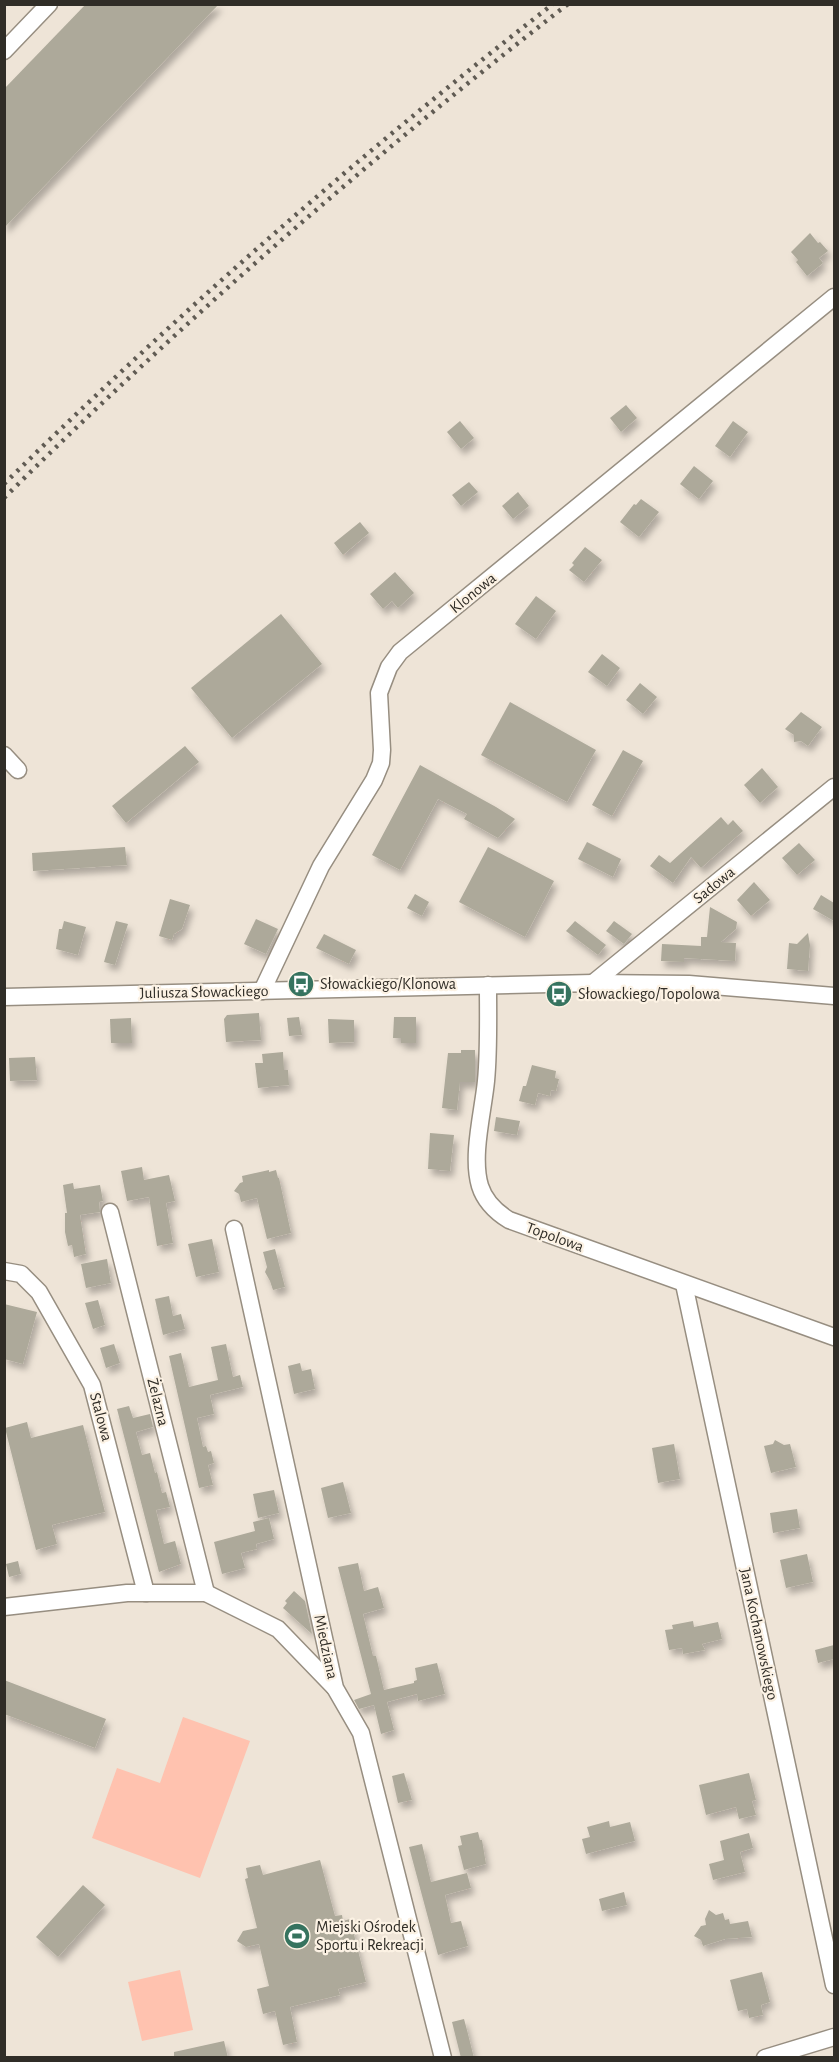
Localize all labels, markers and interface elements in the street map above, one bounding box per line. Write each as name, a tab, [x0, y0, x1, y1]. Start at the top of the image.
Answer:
street label: Klonowa	[447, 570, 499, 616]
street label: Sadowa	[690, 864, 738, 906]
bus stop icon: Słowackiego/Klonowa	[286, 969, 316, 999]
place label: Słowackiego/Klonowa	[320, 976, 456, 992]
bus stop icon: Słowackiego/Topolowa	[544, 979, 574, 1009]
street label: Juliusza Słowackiego	[139, 983, 269, 1001]
place label: Słowackiego/Topolowa	[578, 986, 720, 1002]
street label: Topolowa	[524, 1219, 586, 1255]
street label: Żelazna	[144, 1376, 174, 1428]
street label: Stalowa	[87, 1391, 115, 1443]
street label: Jana Kochanowskiego	[737, 1566, 781, 1702]
street label: Miedziana	[311, 1613, 341, 1681]
place label: Miejski Ośrodek Sportu i Rekreacji	[316, 1919, 424, 1954]
sports icon: Miejski Ośrodek Sportu i Rekreacji	[282, 1921, 312, 1951]

